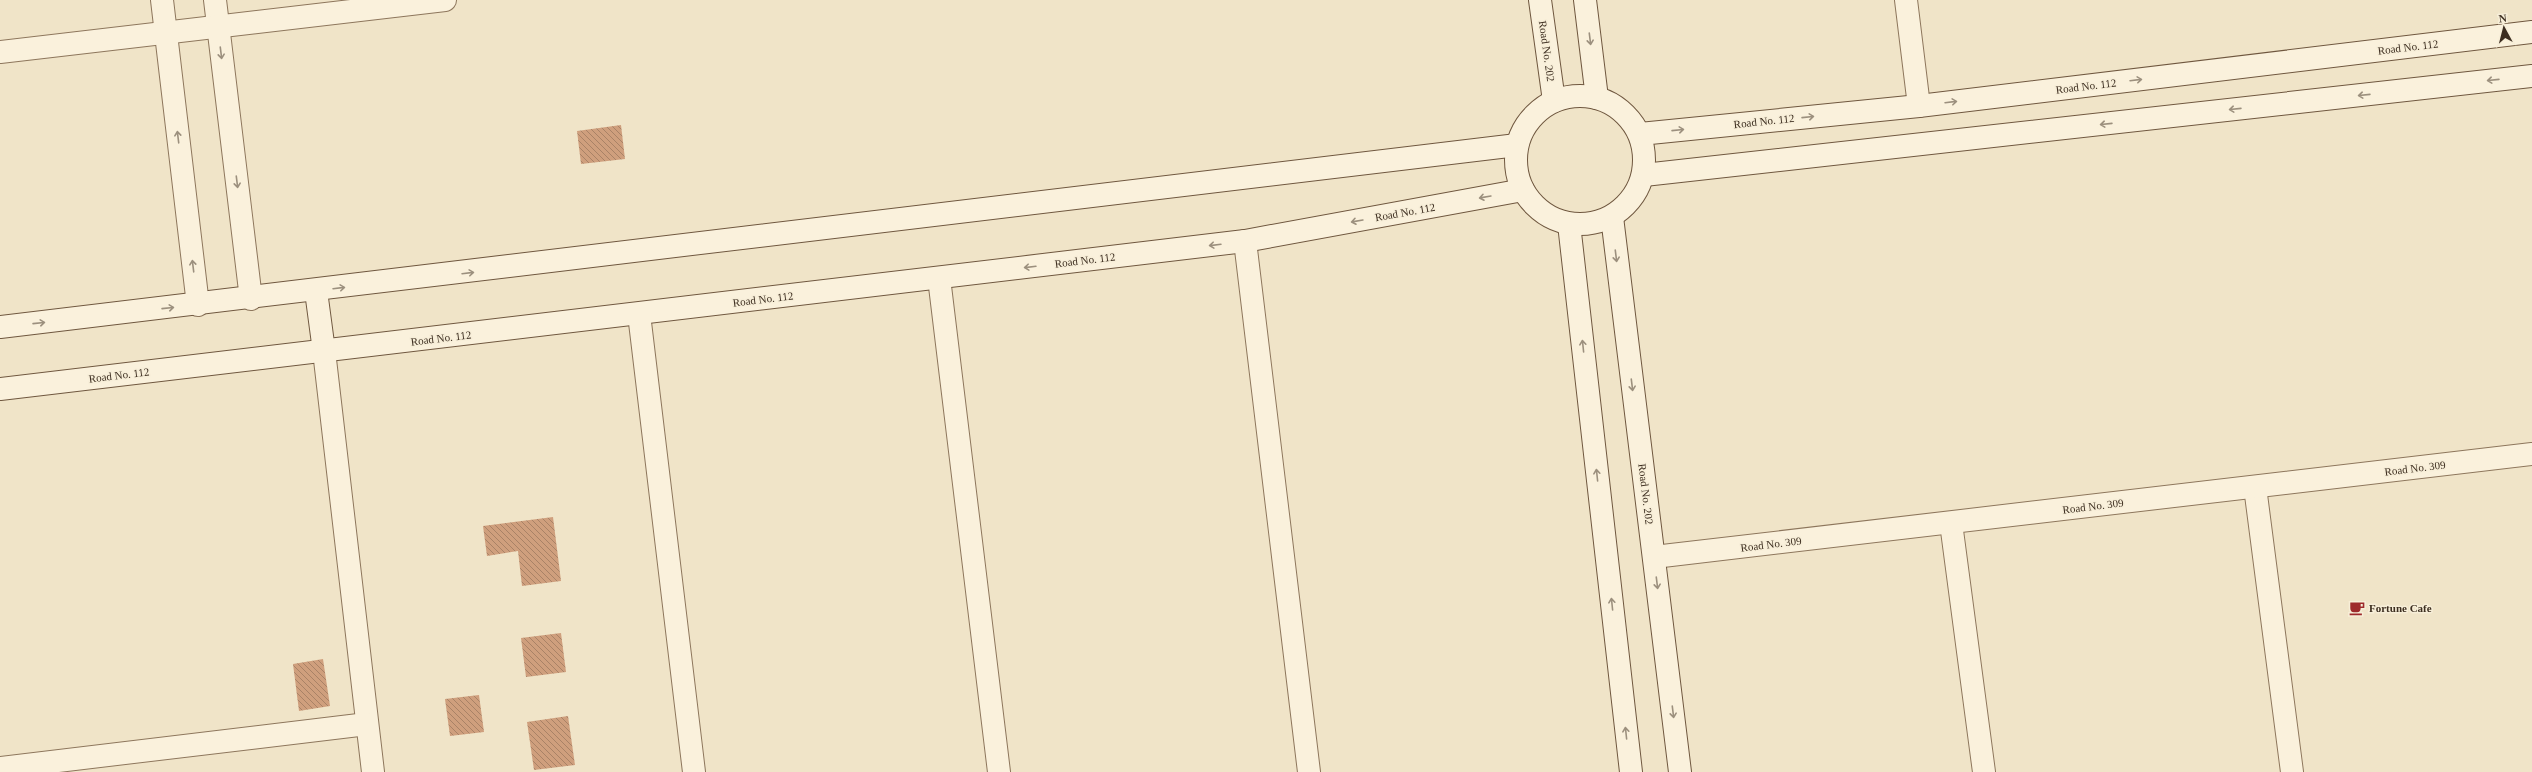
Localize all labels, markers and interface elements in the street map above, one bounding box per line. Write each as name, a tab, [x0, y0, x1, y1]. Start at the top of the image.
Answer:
north arrow	[2484, 8, 2524, 48]
text: N	[2498, 12, 2508, 25]
street label: Road No. 202	[1537, 20, 1557, 82]
one-way arrow	[1586, 32, 1594, 45]
street label: Road No. 112	[2377, 37, 2439, 57]
one-way arrow	[217, 46, 225, 59]
street label: Road No. 112	[2055, 76, 2117, 96]
one-way arrow	[2129, 76, 2142, 83]
one-way arrow	[2487, 76, 2500, 84]
one-way arrow	[2358, 91, 2371, 98]
one-way arrow	[1944, 98, 1957, 106]
one-way arrow	[2229, 105, 2242, 113]
street label: Road No. 112	[1733, 112, 1795, 130]
one-way arrow	[1801, 113, 1814, 121]
one-way arrow	[2100, 120, 2113, 127]
one-way arrow	[1671, 126, 1684, 133]
one-way arrow	[174, 131, 182, 144]
one-way arrow	[233, 175, 240, 188]
one-way arrow	[1478, 193, 1491, 201]
street label: Road No. 112	[1374, 201, 1436, 223]
one-way arrow	[1351, 217, 1364, 225]
one-way arrow	[1209, 241, 1222, 248]
one-way arrow	[1613, 249, 1620, 262]
street label: Road No. 112	[1054, 250, 1116, 270]
one-way arrow	[189, 260, 197, 273]
one-way arrow	[1024, 263, 1037, 271]
one-way arrow	[461, 269, 474, 276]
one-way arrow	[332, 284, 345, 292]
street label: Road No. 112	[732, 289, 794, 309]
one-way arrow	[161, 304, 174, 312]
one-way arrow	[32, 319, 45, 327]
street label: Road No. 112	[410, 328, 472, 348]
one-way arrow	[1579, 340, 1586, 353]
street label: Road No. 112	[88, 365, 150, 385]
one-way arrow	[1629, 378, 1636, 391]
street label: Road No. 309	[2384, 458, 2447, 478]
street label: Road No. 202	[1636, 463, 1656, 525]
one-way arrow	[1593, 469, 1601, 482]
street label: Road No. 309	[2062, 496, 2125, 516]
street label: Road No. 309	[1740, 534, 1803, 554]
one-way arrow	[1653, 576, 1661, 589]
one-way arrow	[1608, 598, 1616, 611]
cafe icon: Fortune Cafe	[2348, 599, 2366, 617]
place label: Fortune Cafe	[2369, 602, 2432, 614]
one-way arrow	[1669, 705, 1677, 718]
one-way arrow	[1623, 727, 1630, 740]

